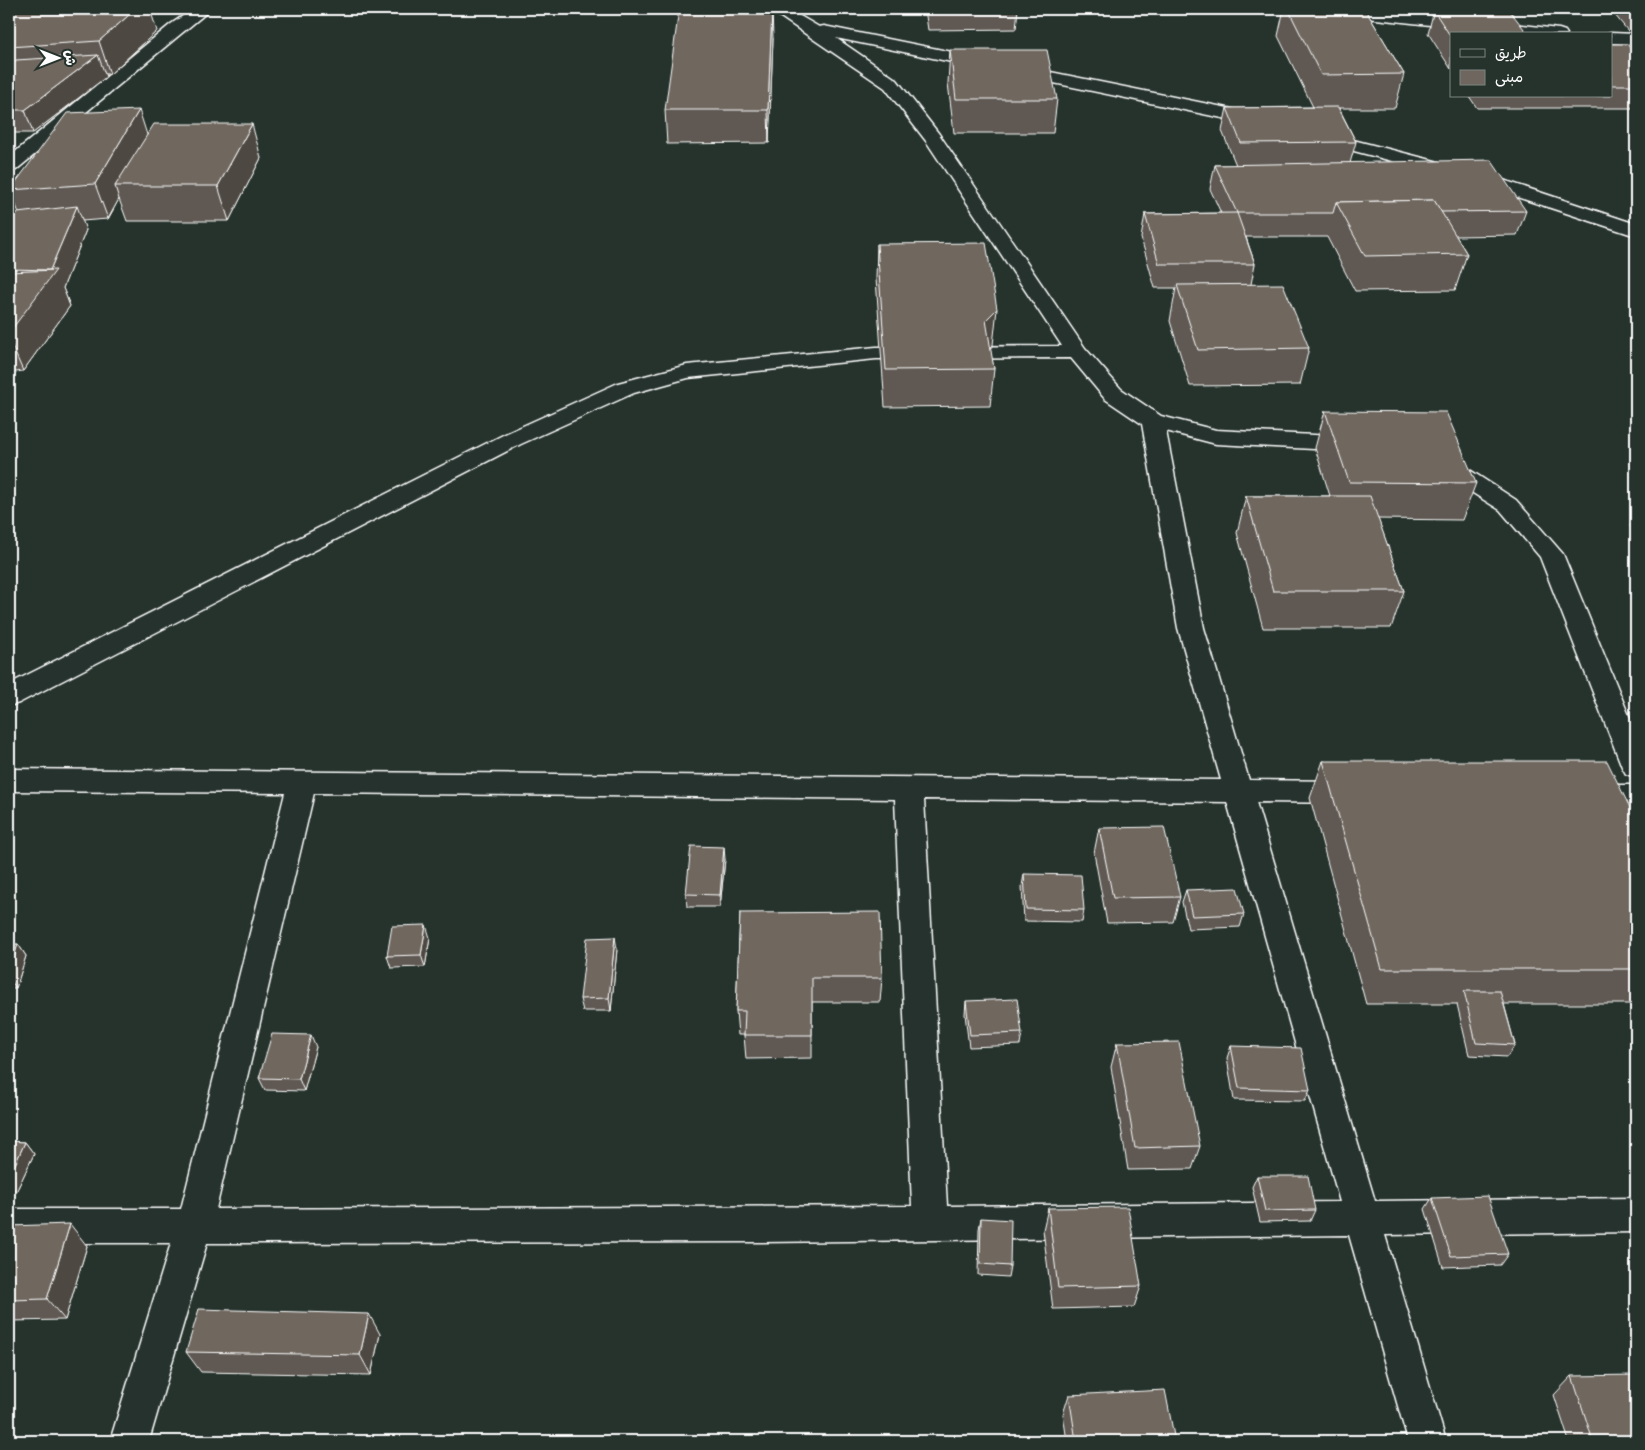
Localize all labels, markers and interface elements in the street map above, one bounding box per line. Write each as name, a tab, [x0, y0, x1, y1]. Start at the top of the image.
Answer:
north arrow	[32, 32, 82, 82]
legend	[1450, 32, 1612, 98]
text: طريق	[1495, 44, 1527, 63]
text: ش	[62, 50, 79, 66]
text: مبنى	[1495, 68, 1523, 87]

